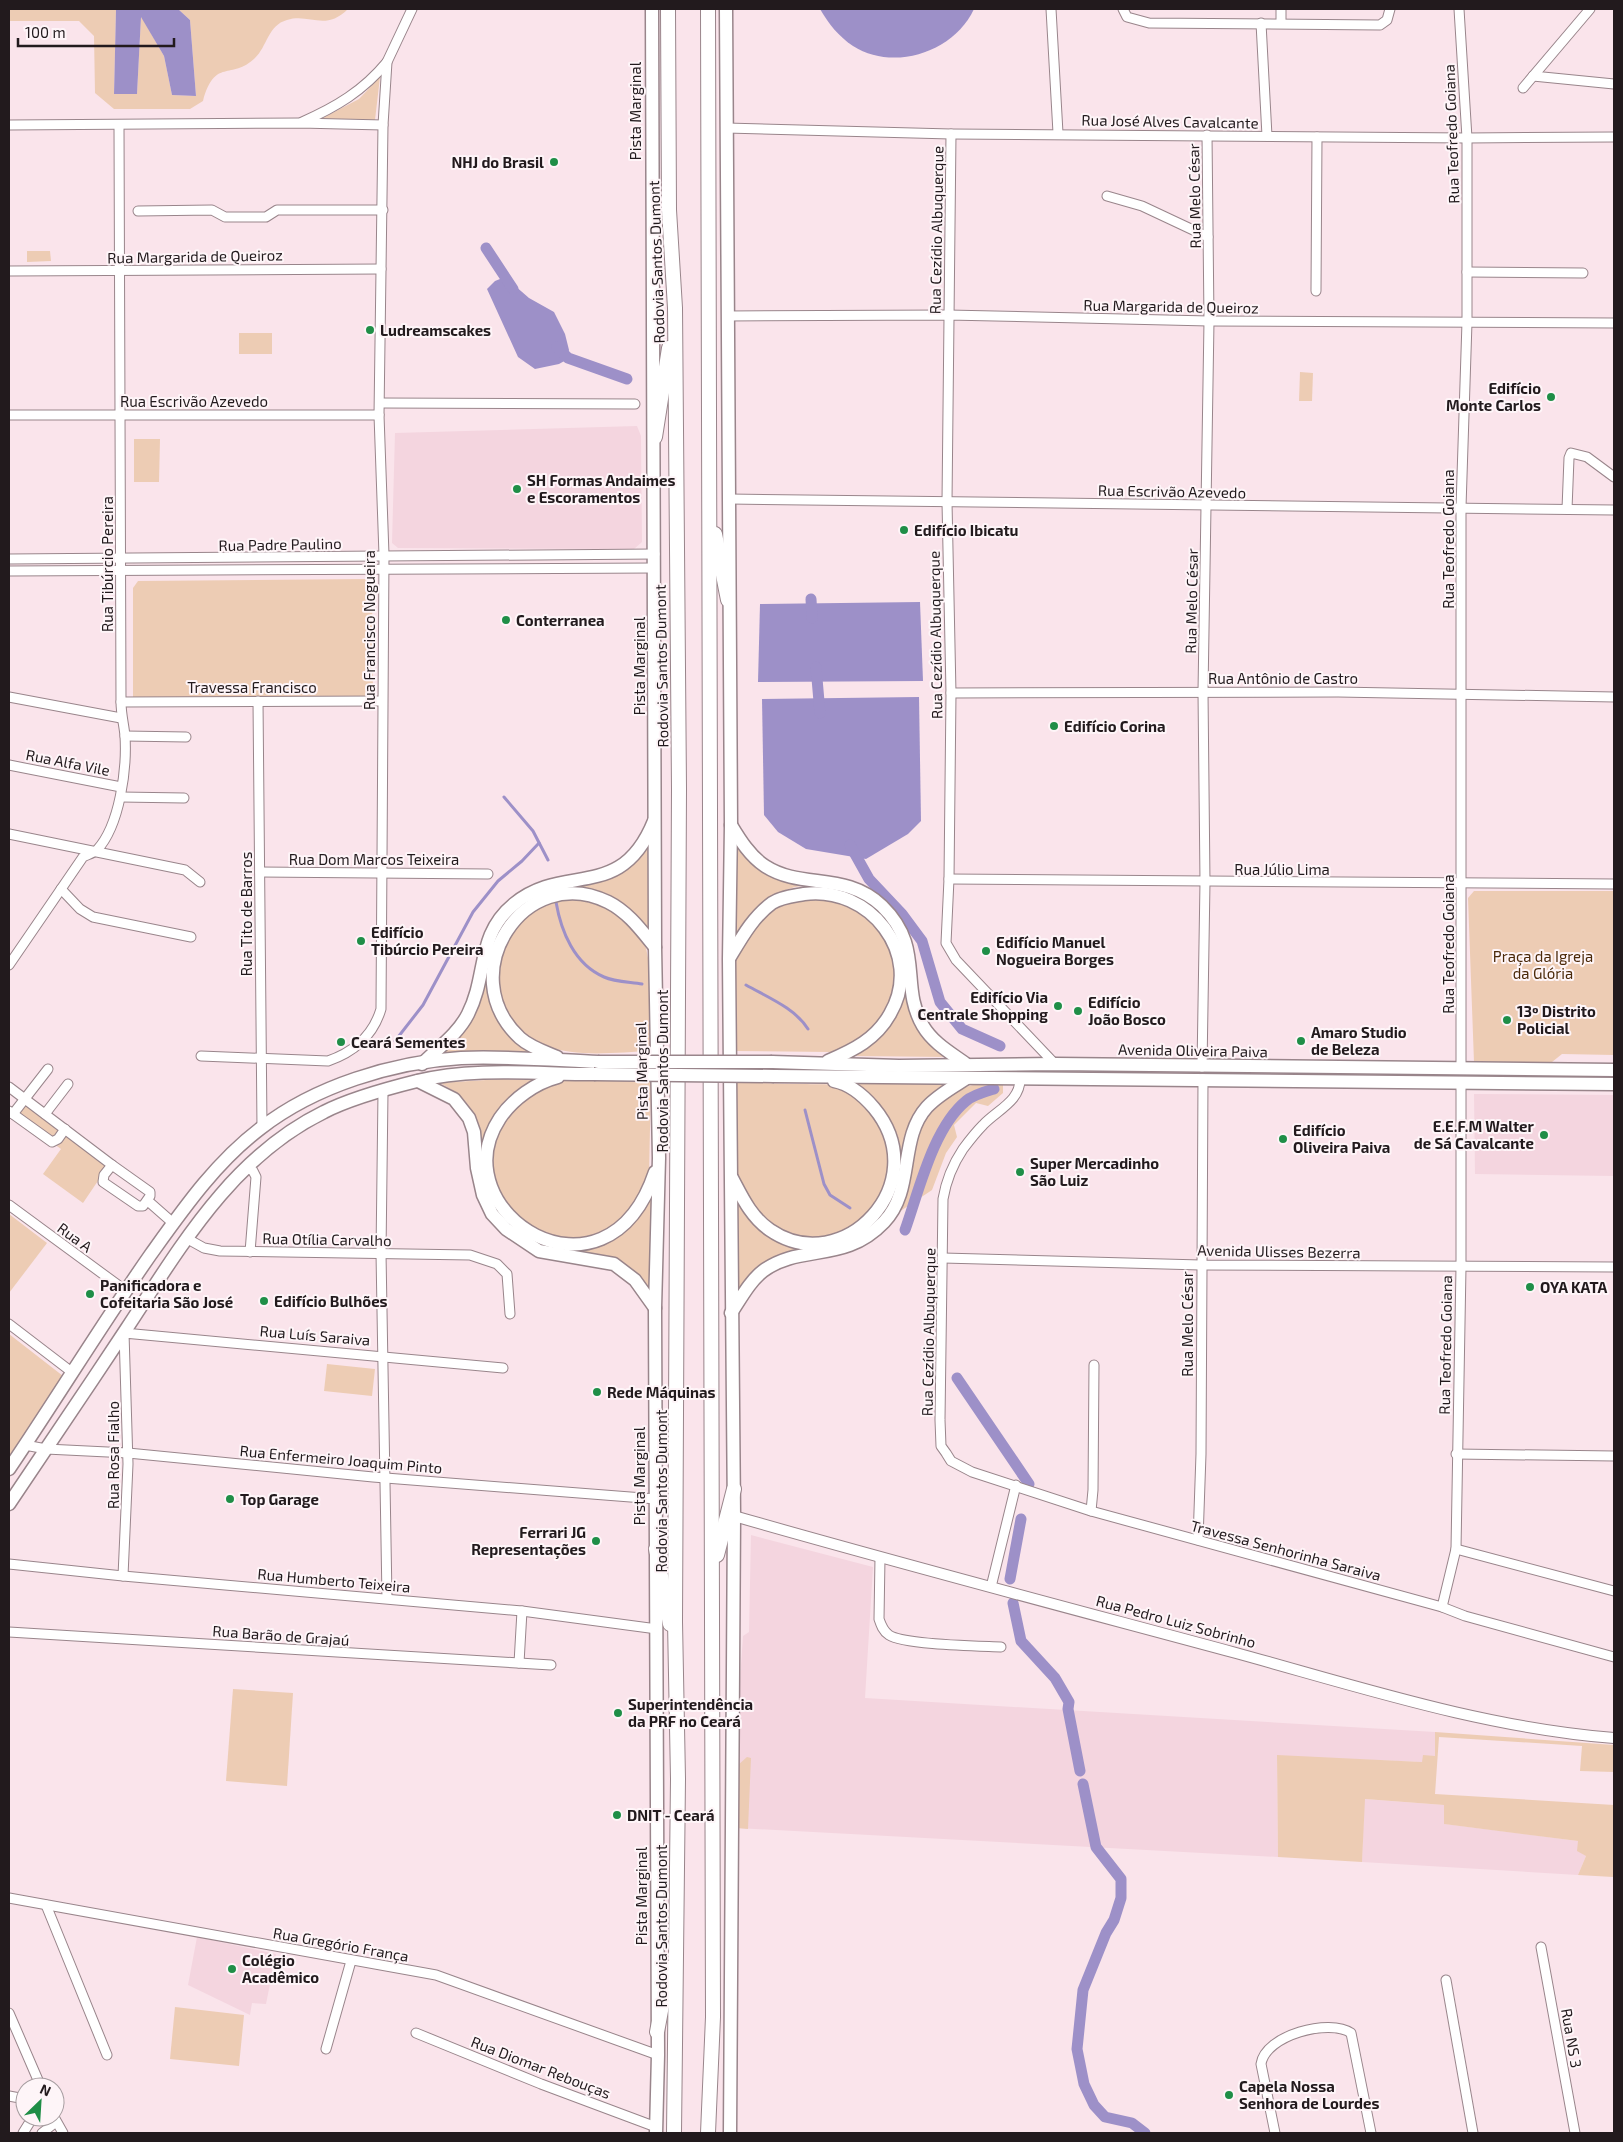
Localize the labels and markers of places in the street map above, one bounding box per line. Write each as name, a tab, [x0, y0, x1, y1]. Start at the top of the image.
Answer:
place label: NHJ do Brasil	[451, 153, 544, 171]
marker: NHJ do Brasil	[548, 156, 560, 168]
place label: Ludreamscakes	[380, 321, 491, 339]
marker: Ludreamscakes	[364, 324, 376, 336]
place label: Edifício Monte Carlos	[1446, 379, 1541, 414]
marker: Edifício Monte Carlos	[1545, 391, 1557, 403]
place label: SH Formas Andaimes e Escoramentos	[527, 471, 676, 506]
marker: SH Formas Andaimes e Escoramentos	[511, 483, 523, 495]
place label: Edifício Ibicatu	[914, 521, 1019, 539]
marker: Edifício Ibicatu	[898, 524, 910, 536]
place label: Conterranea	[516, 611, 605, 629]
marker: Conterranea	[500, 614, 512, 626]
place label: Edifício Corina	[1064, 717, 1166, 735]
marker: Edifício Corina	[1048, 720, 1060, 732]
place label: Edifício Tibúrcio Pereira	[371, 923, 484, 958]
place label: Edifício Manuel Nogueira Borges	[996, 933, 1114, 968]
marker: Edifício Tibúrcio Pereira	[355, 935, 367, 947]
marker: Edifício Manuel Nogueira Borges	[980, 945, 992, 957]
place label: Edifício Via Centrale Shopping	[917, 988, 1048, 1023]
place label: Edifício João Bosco	[1088, 993, 1166, 1028]
marker: Edifício Via Centrale Shopping	[1052, 1000, 1064, 1012]
place label: 13º Distrito Policial	[1517, 1002, 1596, 1037]
marker: Edifício João Bosco	[1072, 1005, 1084, 1017]
marker: 13º Distrito Policial	[1501, 1014, 1513, 1026]
place label: Amaro Studio de Beleza	[1311, 1023, 1407, 1058]
place label: Ceará Sementes	[351, 1033, 466, 1051]
marker: Amaro Studio de Beleza	[1295, 1035, 1307, 1047]
marker: Ceará Sementes	[335, 1036, 347, 1048]
place label: E.E.F.M Walter de Sá Cavalcante	[1414, 1117, 1535, 1152]
place label: Edifício Oliveira Paiva	[1293, 1121, 1390, 1156]
marker: E.E.F.M Walter de Sá Cavalcante	[1538, 1129, 1550, 1141]
marker: Edifício Oliveira Paiva	[1277, 1133, 1289, 1145]
place label: Super Mercadinho São Luiz	[1030, 1154, 1159, 1189]
marker: Super Mercadinho São Luiz	[1014, 1166, 1026, 1178]
place label: Panificadora e Cofeitaria São José	[100, 1276, 233, 1311]
place label: OYA KATA	[1540, 1278, 1608, 1296]
marker: OYA KATA	[1524, 1281, 1536, 1293]
marker: Panificadora e Cofeitaria São José	[84, 1288, 96, 1300]
place label: Edifício Bulhões	[274, 1292, 388, 1310]
marker: Edifício Bulhões	[258, 1295, 270, 1307]
place label: Rede Máquinas	[607, 1383, 716, 1401]
marker: Rede Máquinas	[591, 1386, 603, 1398]
place label: Top Garage	[240, 1490, 319, 1508]
marker: Top Garage	[224, 1493, 236, 1505]
place label: Ferrari JG Representações	[471, 1523, 586, 1560]
marker: Ferrari JG Representações	[590, 1535, 602, 1547]
place label: Superintendência da PRF no Ceará	[628, 1695, 753, 1730]
marker: Superintendência da PRF no Ceará	[612, 1707, 624, 1719]
place label: DNIT - Ceará	[627, 1806, 715, 1824]
marker: DNIT - Ceará	[611, 1809, 623, 1821]
place label: Colégio Acadêmico	[242, 1951, 319, 1986]
marker: Colégio Acadêmico	[226, 1963, 238, 1975]
place label: Capela Nossa Senhora de Lourdes	[1239, 2077, 1379, 2112]
marker: Capela Nossa Senhora de Lourdes	[1223, 2089, 1235, 2101]

